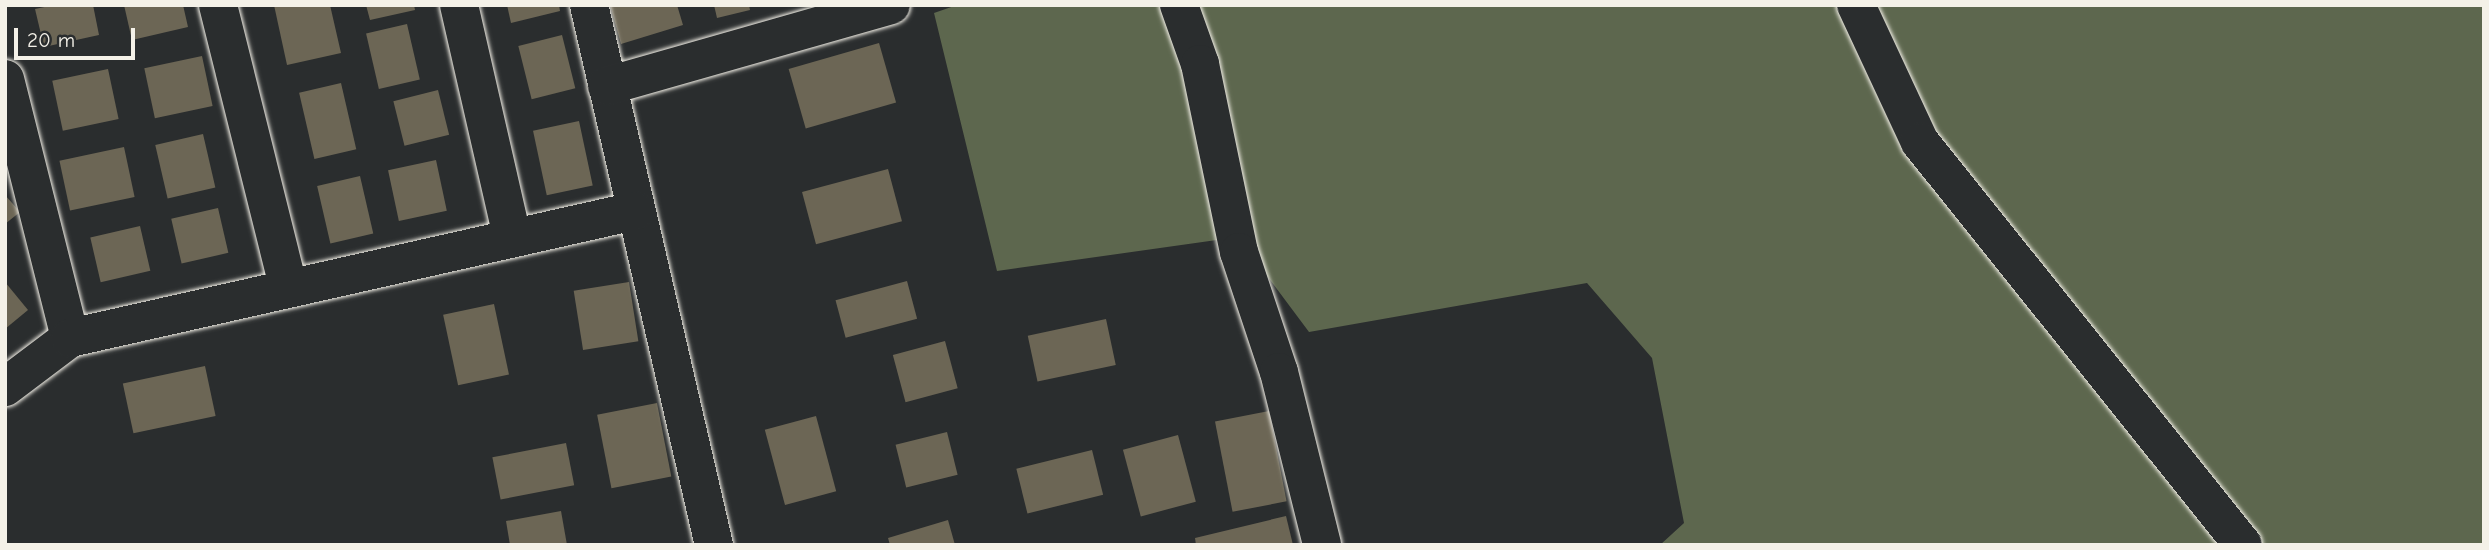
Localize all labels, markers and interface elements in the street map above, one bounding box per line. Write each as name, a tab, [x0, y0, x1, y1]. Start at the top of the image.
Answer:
scale bar	[18, 14, 138, 58]
text: 20 m	[27, 28, 75, 52]

